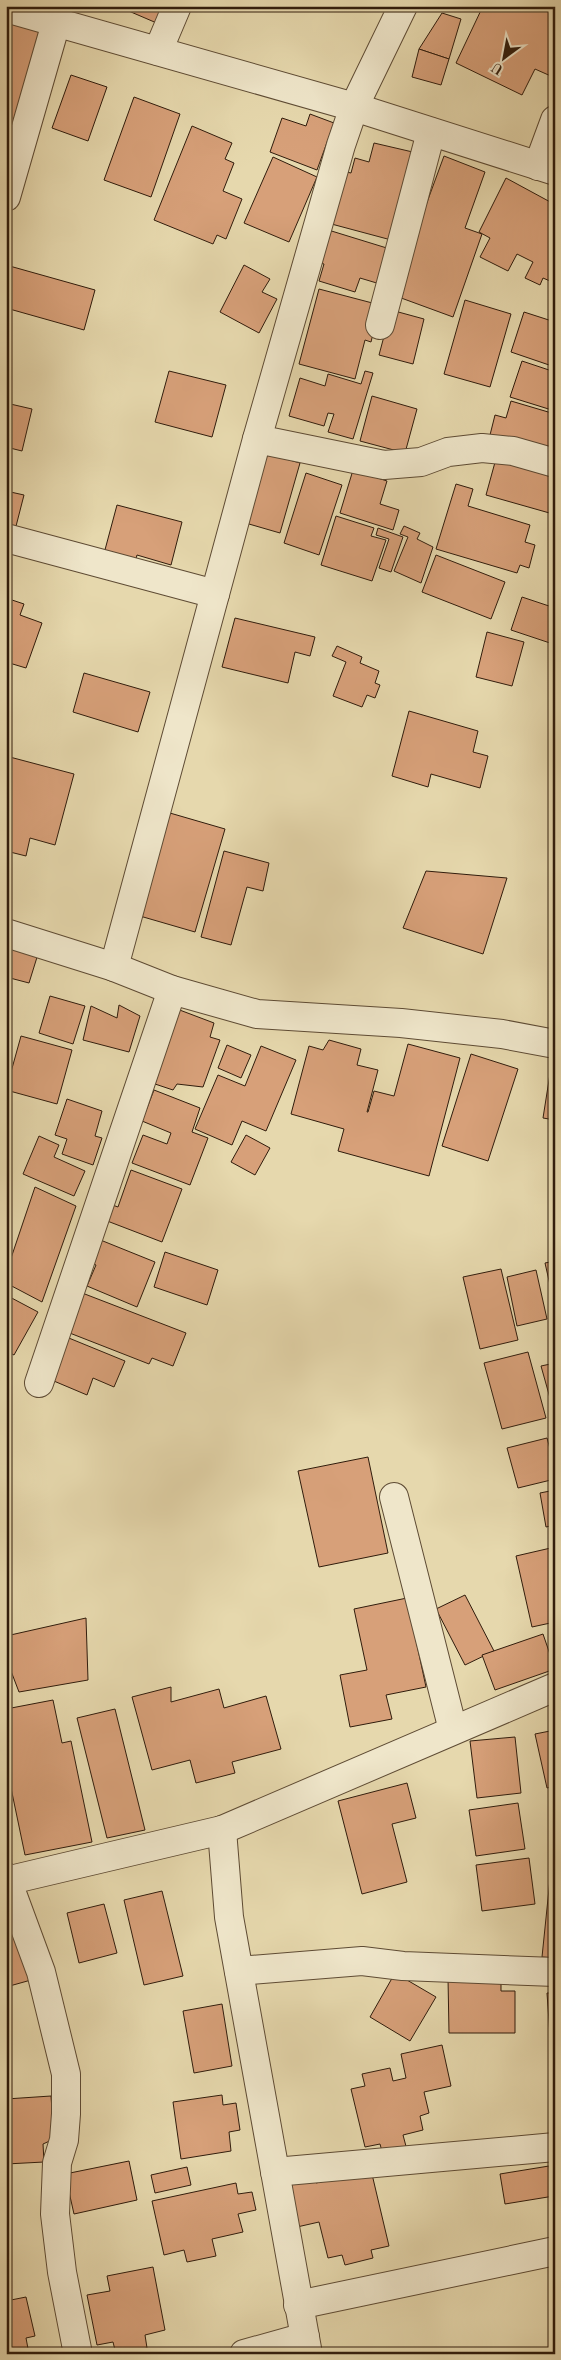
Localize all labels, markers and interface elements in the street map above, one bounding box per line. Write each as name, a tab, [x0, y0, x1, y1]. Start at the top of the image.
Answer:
north arrow	[478, 32, 528, 82]
text: U	[489, 59, 506, 77]

